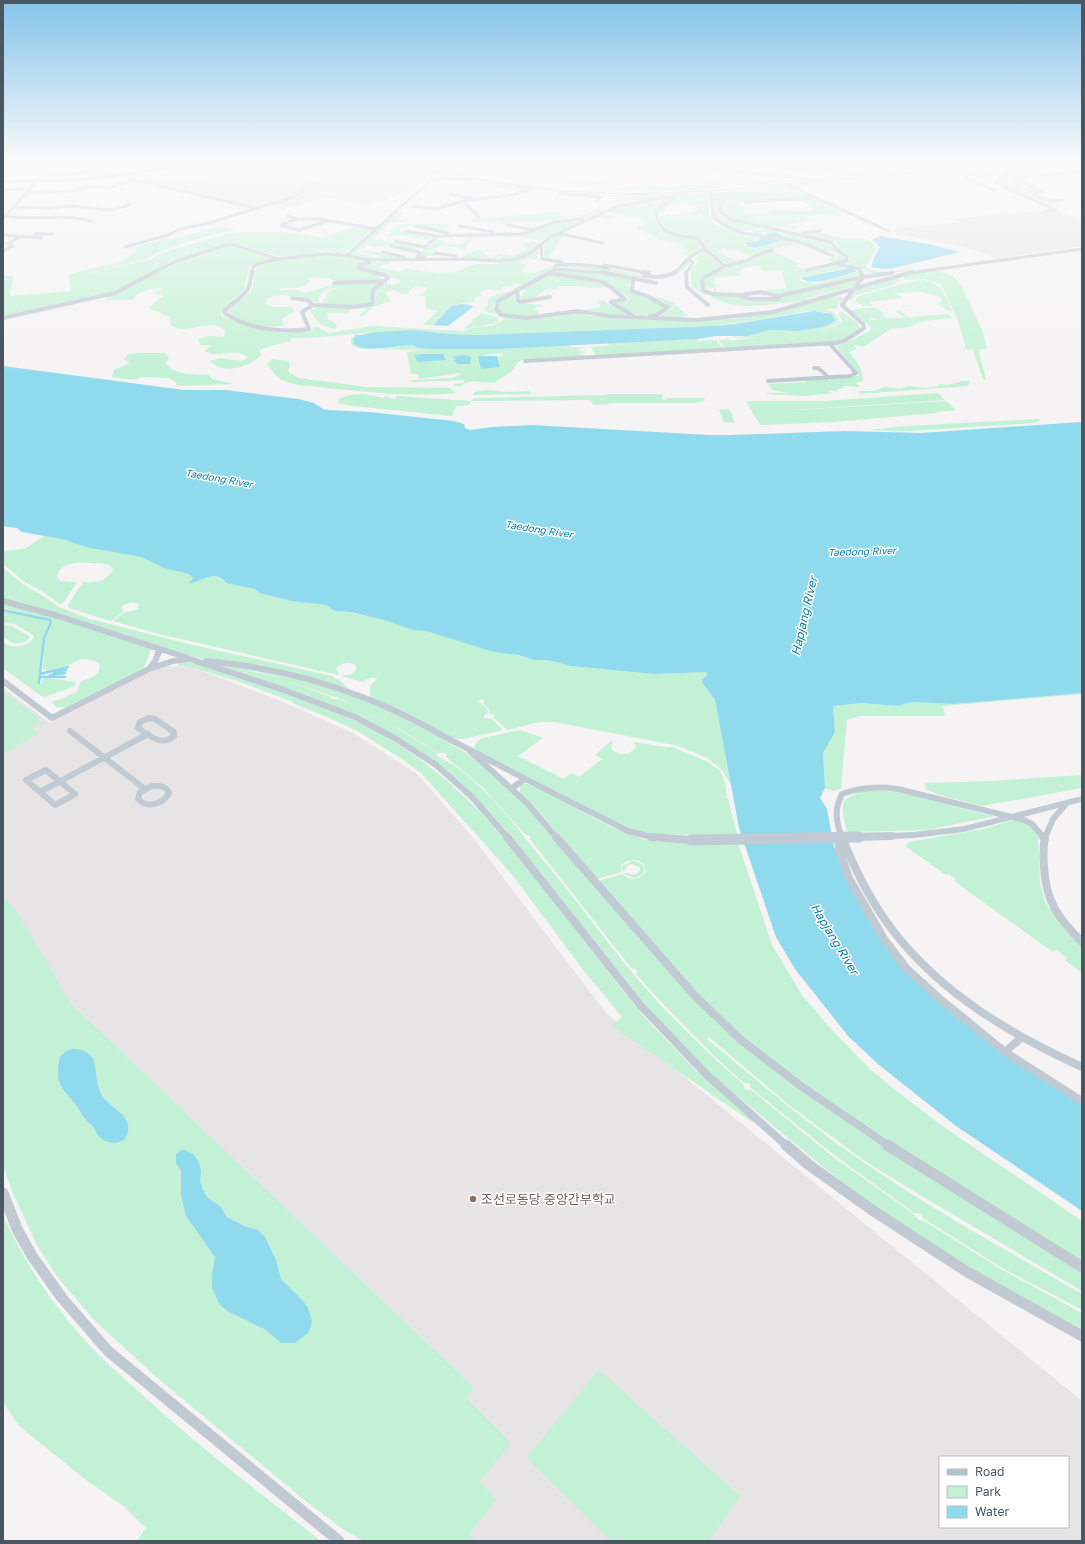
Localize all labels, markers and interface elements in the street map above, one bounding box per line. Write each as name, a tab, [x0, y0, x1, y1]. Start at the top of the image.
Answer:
water label: Taedong River	[184, 466, 256, 491]
water label: Taedong River	[504, 518, 576, 542]
water label: Taedong River	[828, 544, 898, 559]
water label: Hapjang River	[788, 573, 821, 657]
water label: Hapjang River	[808, 901, 863, 979]
place label: 조선로동당 중앙간부학교	[481, 1191, 616, 1207]
marker: 조선로동당 중앙간부학교	[468, 1194, 478, 1204]
legend	[939, 1456, 1069, 1528]
text: Road	[975, 1464, 1004, 1479]
text: Park	[975, 1484, 1001, 1499]
text: Water	[975, 1504, 1009, 1519]

